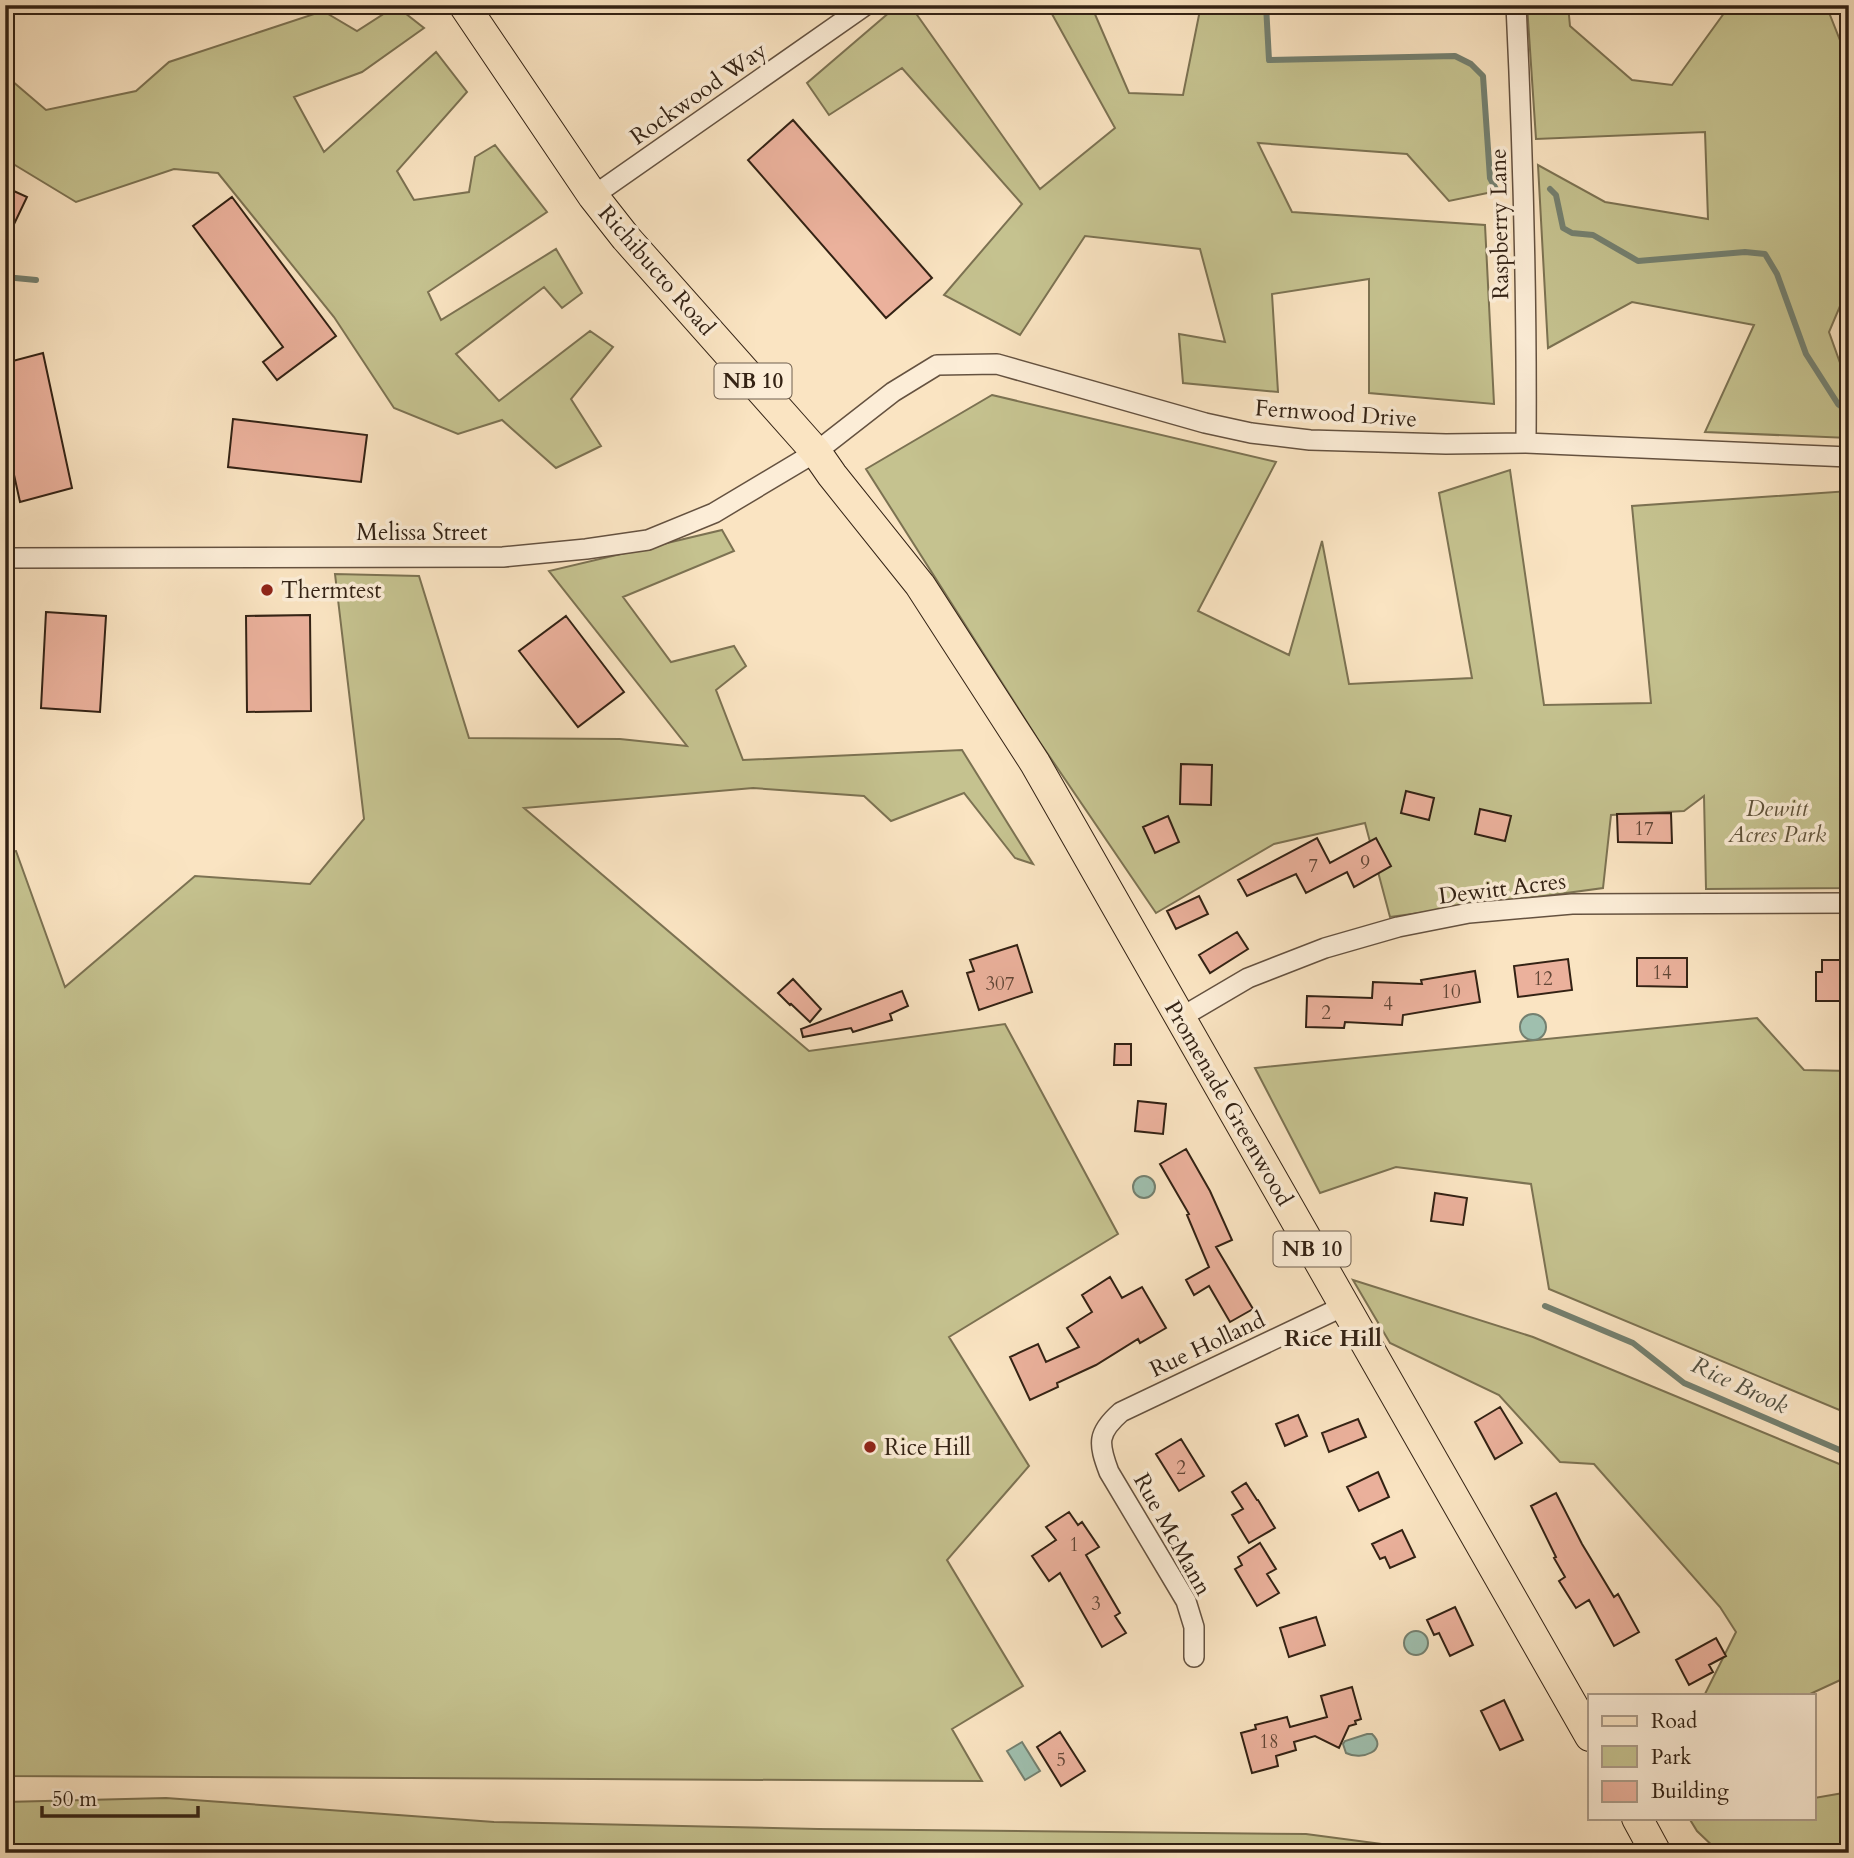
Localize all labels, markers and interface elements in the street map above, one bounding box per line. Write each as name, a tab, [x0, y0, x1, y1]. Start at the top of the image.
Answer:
street label: Rockwood Way	[624, 35, 773, 152]
street label: Raspberry Lane	[1483, 148, 1516, 300]
street label: Richibucto Road	[591, 198, 723, 343]
road number: NB 10	[714, 364, 792, 398]
street label: Fernwood Drive	[1254, 392, 1418, 435]
street label: Melissa Street	[356, 517, 488, 548]
place label: Thermtest	[281, 575, 381, 606]
marker: Thermtest	[259, 582, 275, 598]
park label: Dewitt Acres Park	[1727, 793, 1827, 850]
house number: 17	[1634, 816, 1654, 842]
house number: 9	[1360, 850, 1370, 876]
house number: 7	[1308, 853, 1318, 879]
street label: Dewitt Acres	[1437, 865, 1568, 912]
house number: 14	[1652, 960, 1672, 986]
house number: 12	[1533, 966, 1553, 992]
house number: 307	[985, 971, 1015, 997]
house number: 10	[1441, 979, 1461, 1005]
house number: 4	[1383, 991, 1393, 1017]
street label: Promenade Greenwood	[1157, 995, 1300, 1212]
house number: 2	[1321, 1000, 1331, 1026]
road number: NB 10	[1274, 1232, 1350, 1266]
street label: Rue Holland	[1145, 1304, 1271, 1385]
district label: Rice Hill	[1284, 1322, 1382, 1355]
water label: Rice Brook	[1686, 1349, 1794, 1422]
place label: Rice Hill	[884, 1432, 971, 1463]
marker: Rice Hill	[862, 1439, 878, 1455]
house number: 2	[1176, 1455, 1186, 1481]
street label: Rue McMann	[1126, 1468, 1219, 1601]
house number: 1	[1069, 1532, 1079, 1558]
house number: 3	[1091, 1591, 1101, 1617]
legend	[1588, 1694, 1815, 1820]
text: Road	[1651, 1707, 1697, 1736]
house number: 18	[1259, 1729, 1279, 1755]
text: Park	[1651, 1743, 1692, 1772]
house number: 5	[1056, 1747, 1066, 1773]
scale bar	[42, 1774, 198, 1818]
text: Building	[1651, 1777, 1729, 1806]
text: 50 m	[52, 1785, 97, 1814]

